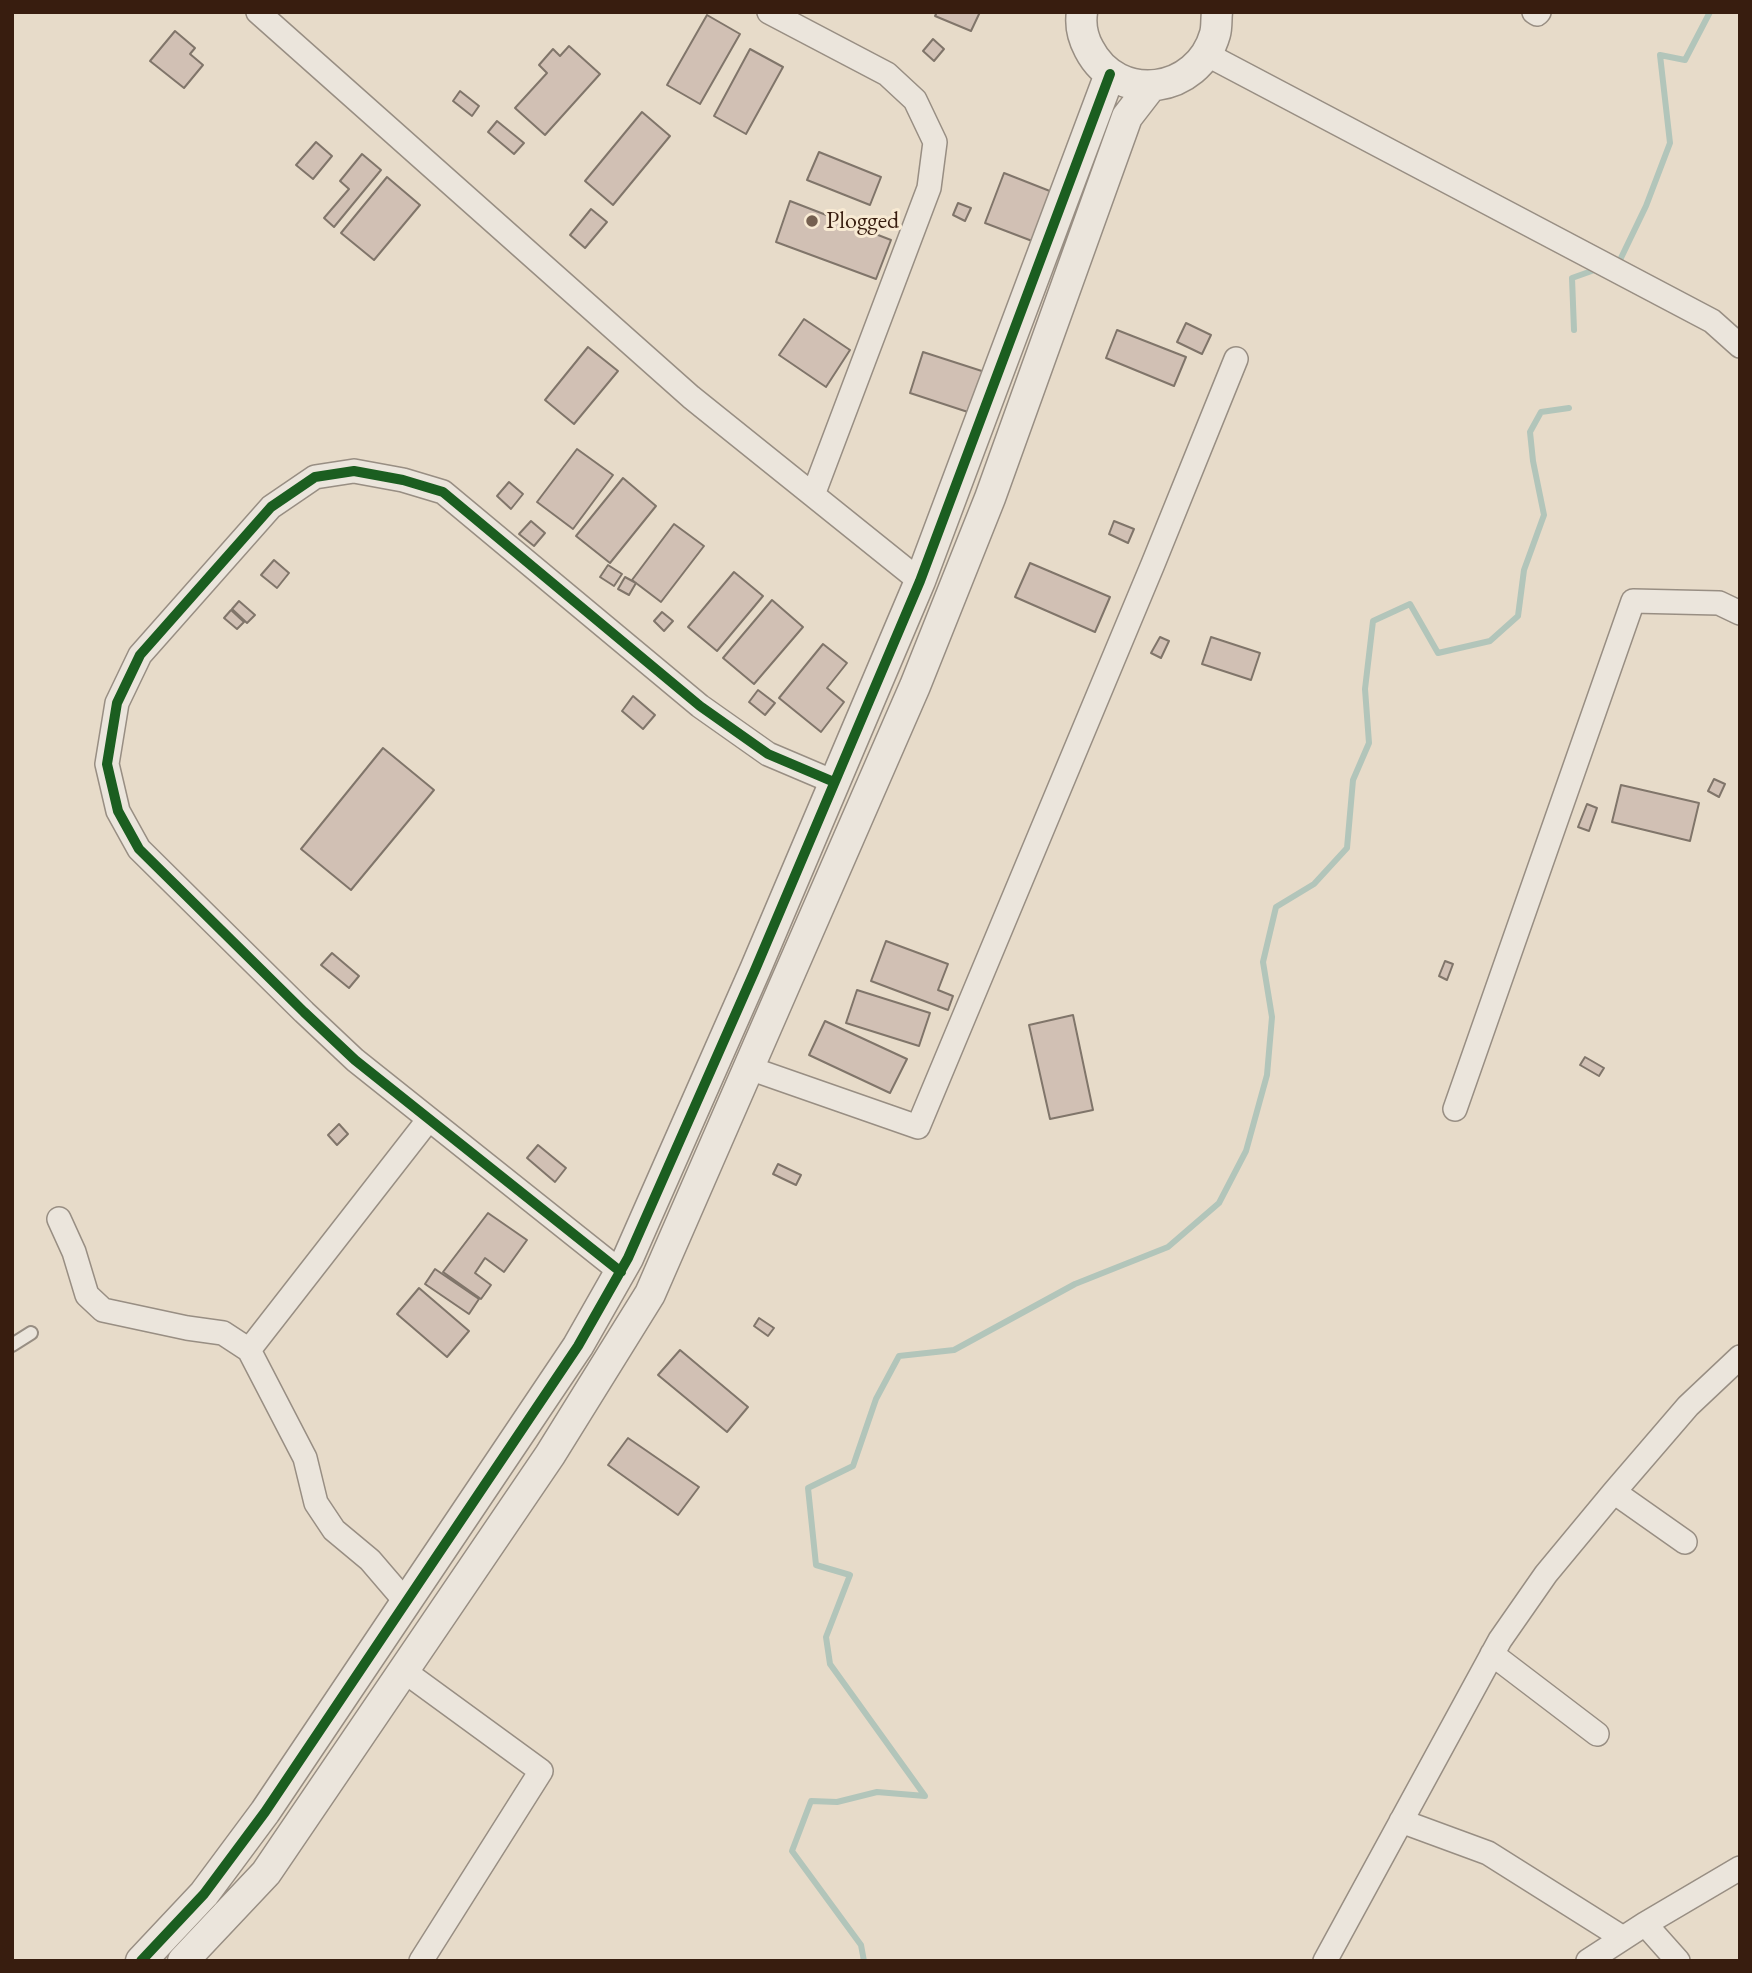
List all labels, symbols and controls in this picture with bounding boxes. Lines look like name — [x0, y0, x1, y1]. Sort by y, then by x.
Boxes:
place label: Plogged — [826, 207, 899, 235]
marker: Plogged — [804, 213, 820, 229]

